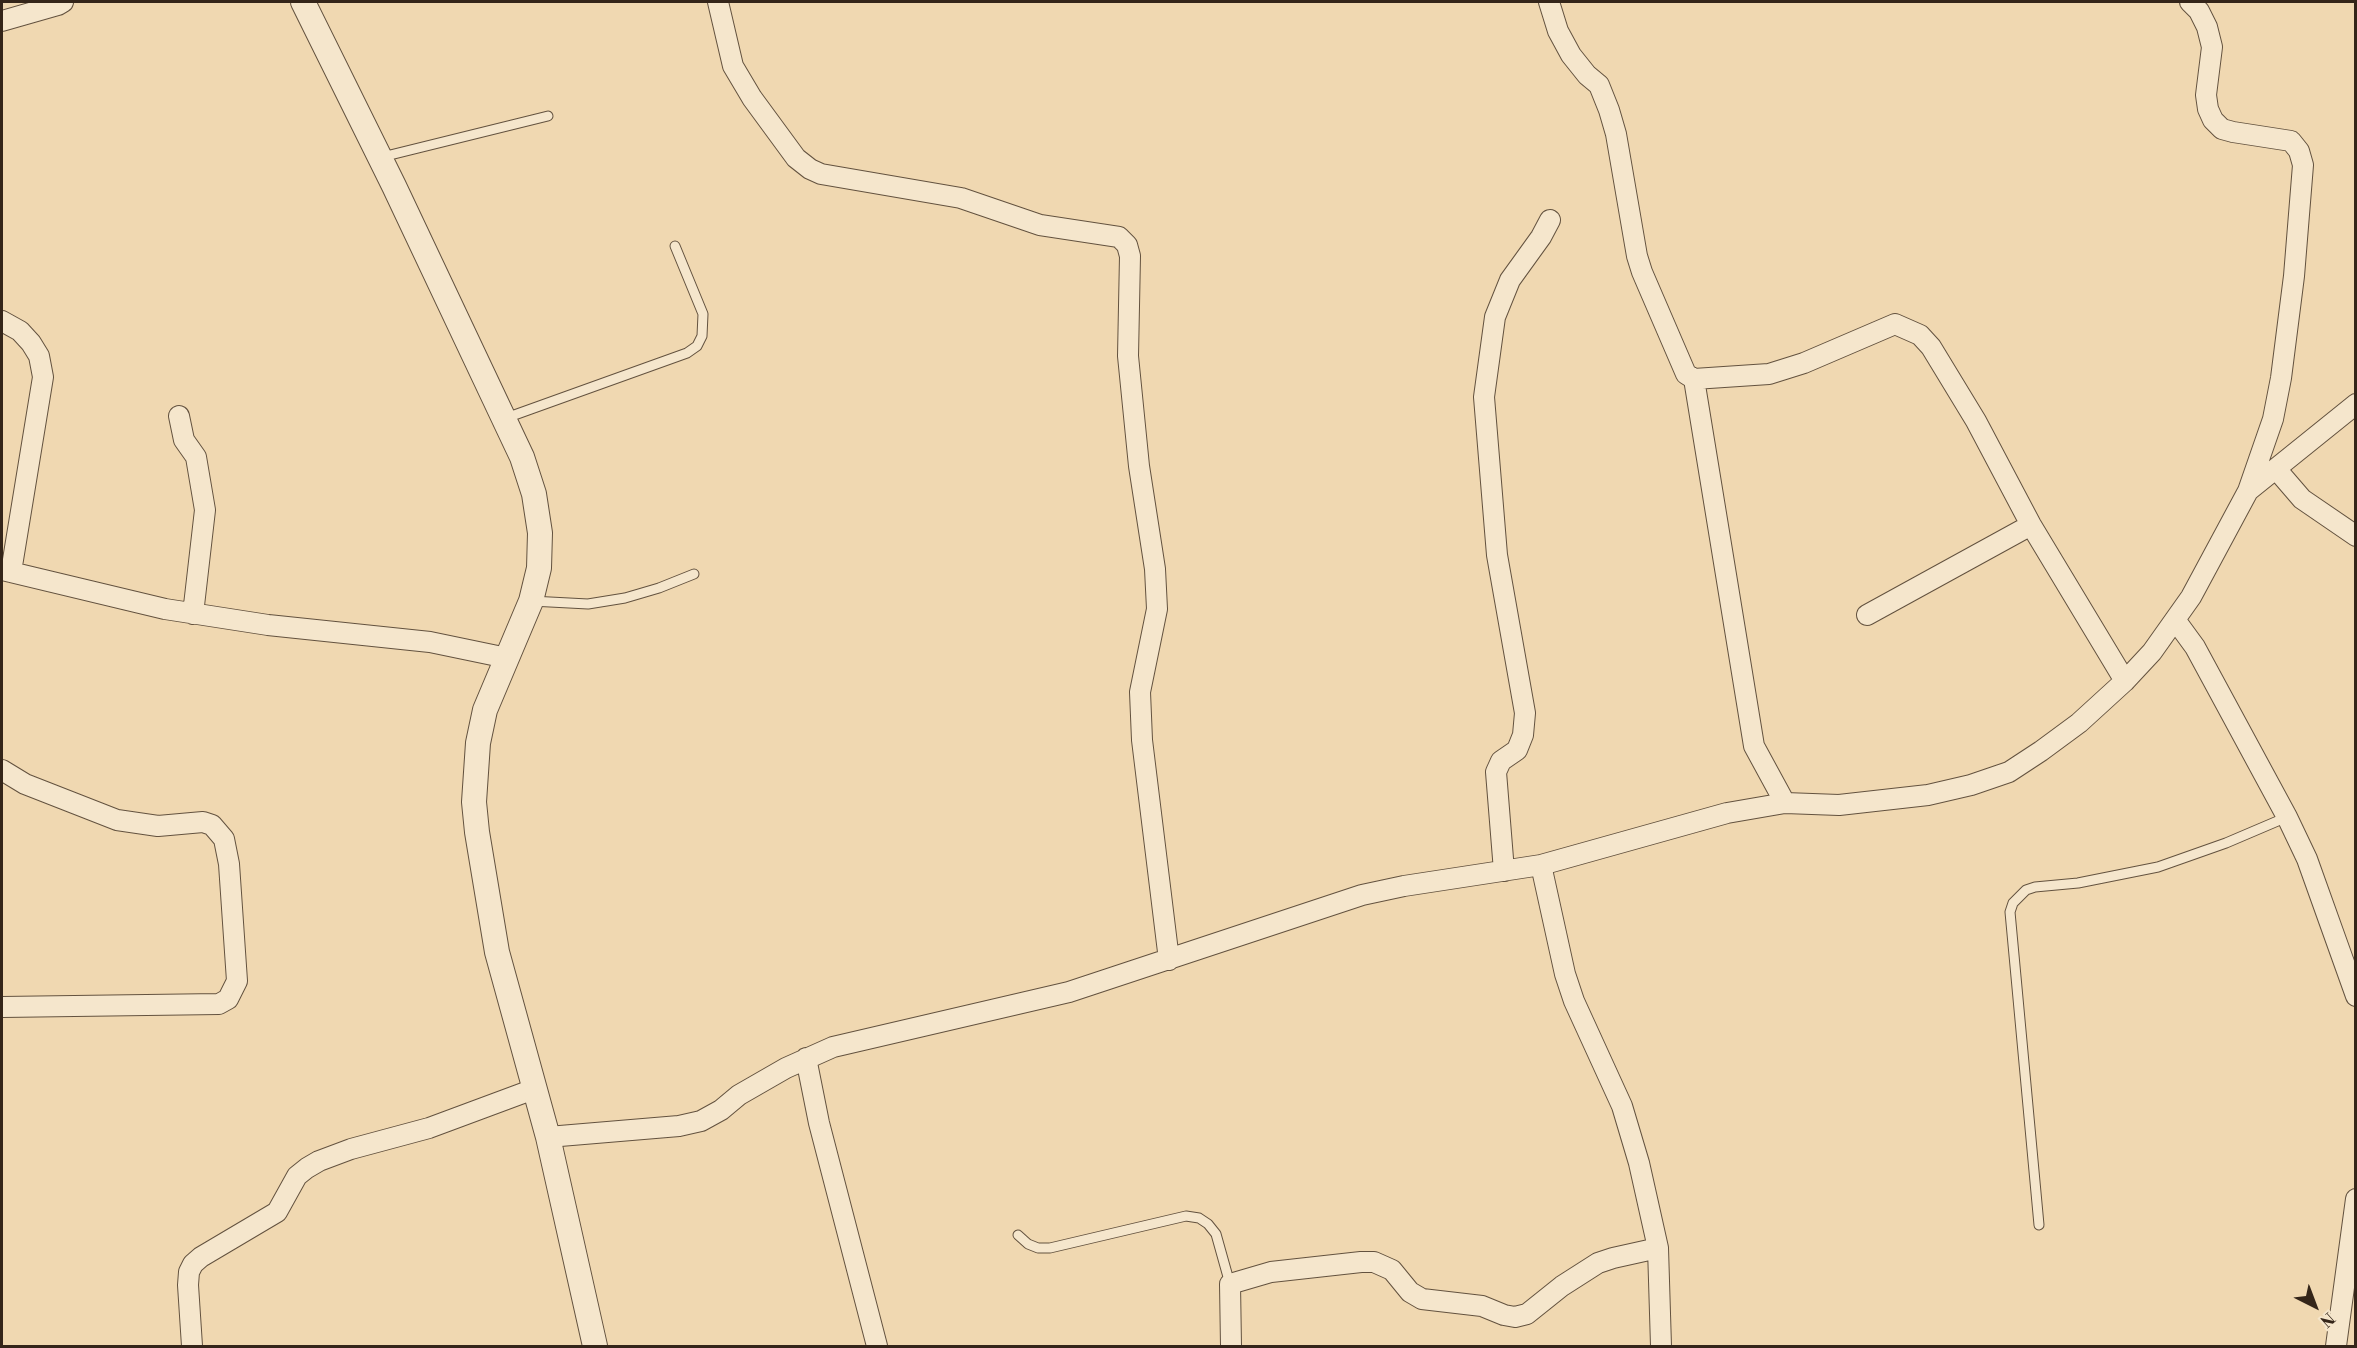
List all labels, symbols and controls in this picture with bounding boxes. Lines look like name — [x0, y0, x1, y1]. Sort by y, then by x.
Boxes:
north arrow — [2285, 1276, 2345, 1336]
text: N — [2316, 1308, 2338, 1331]

